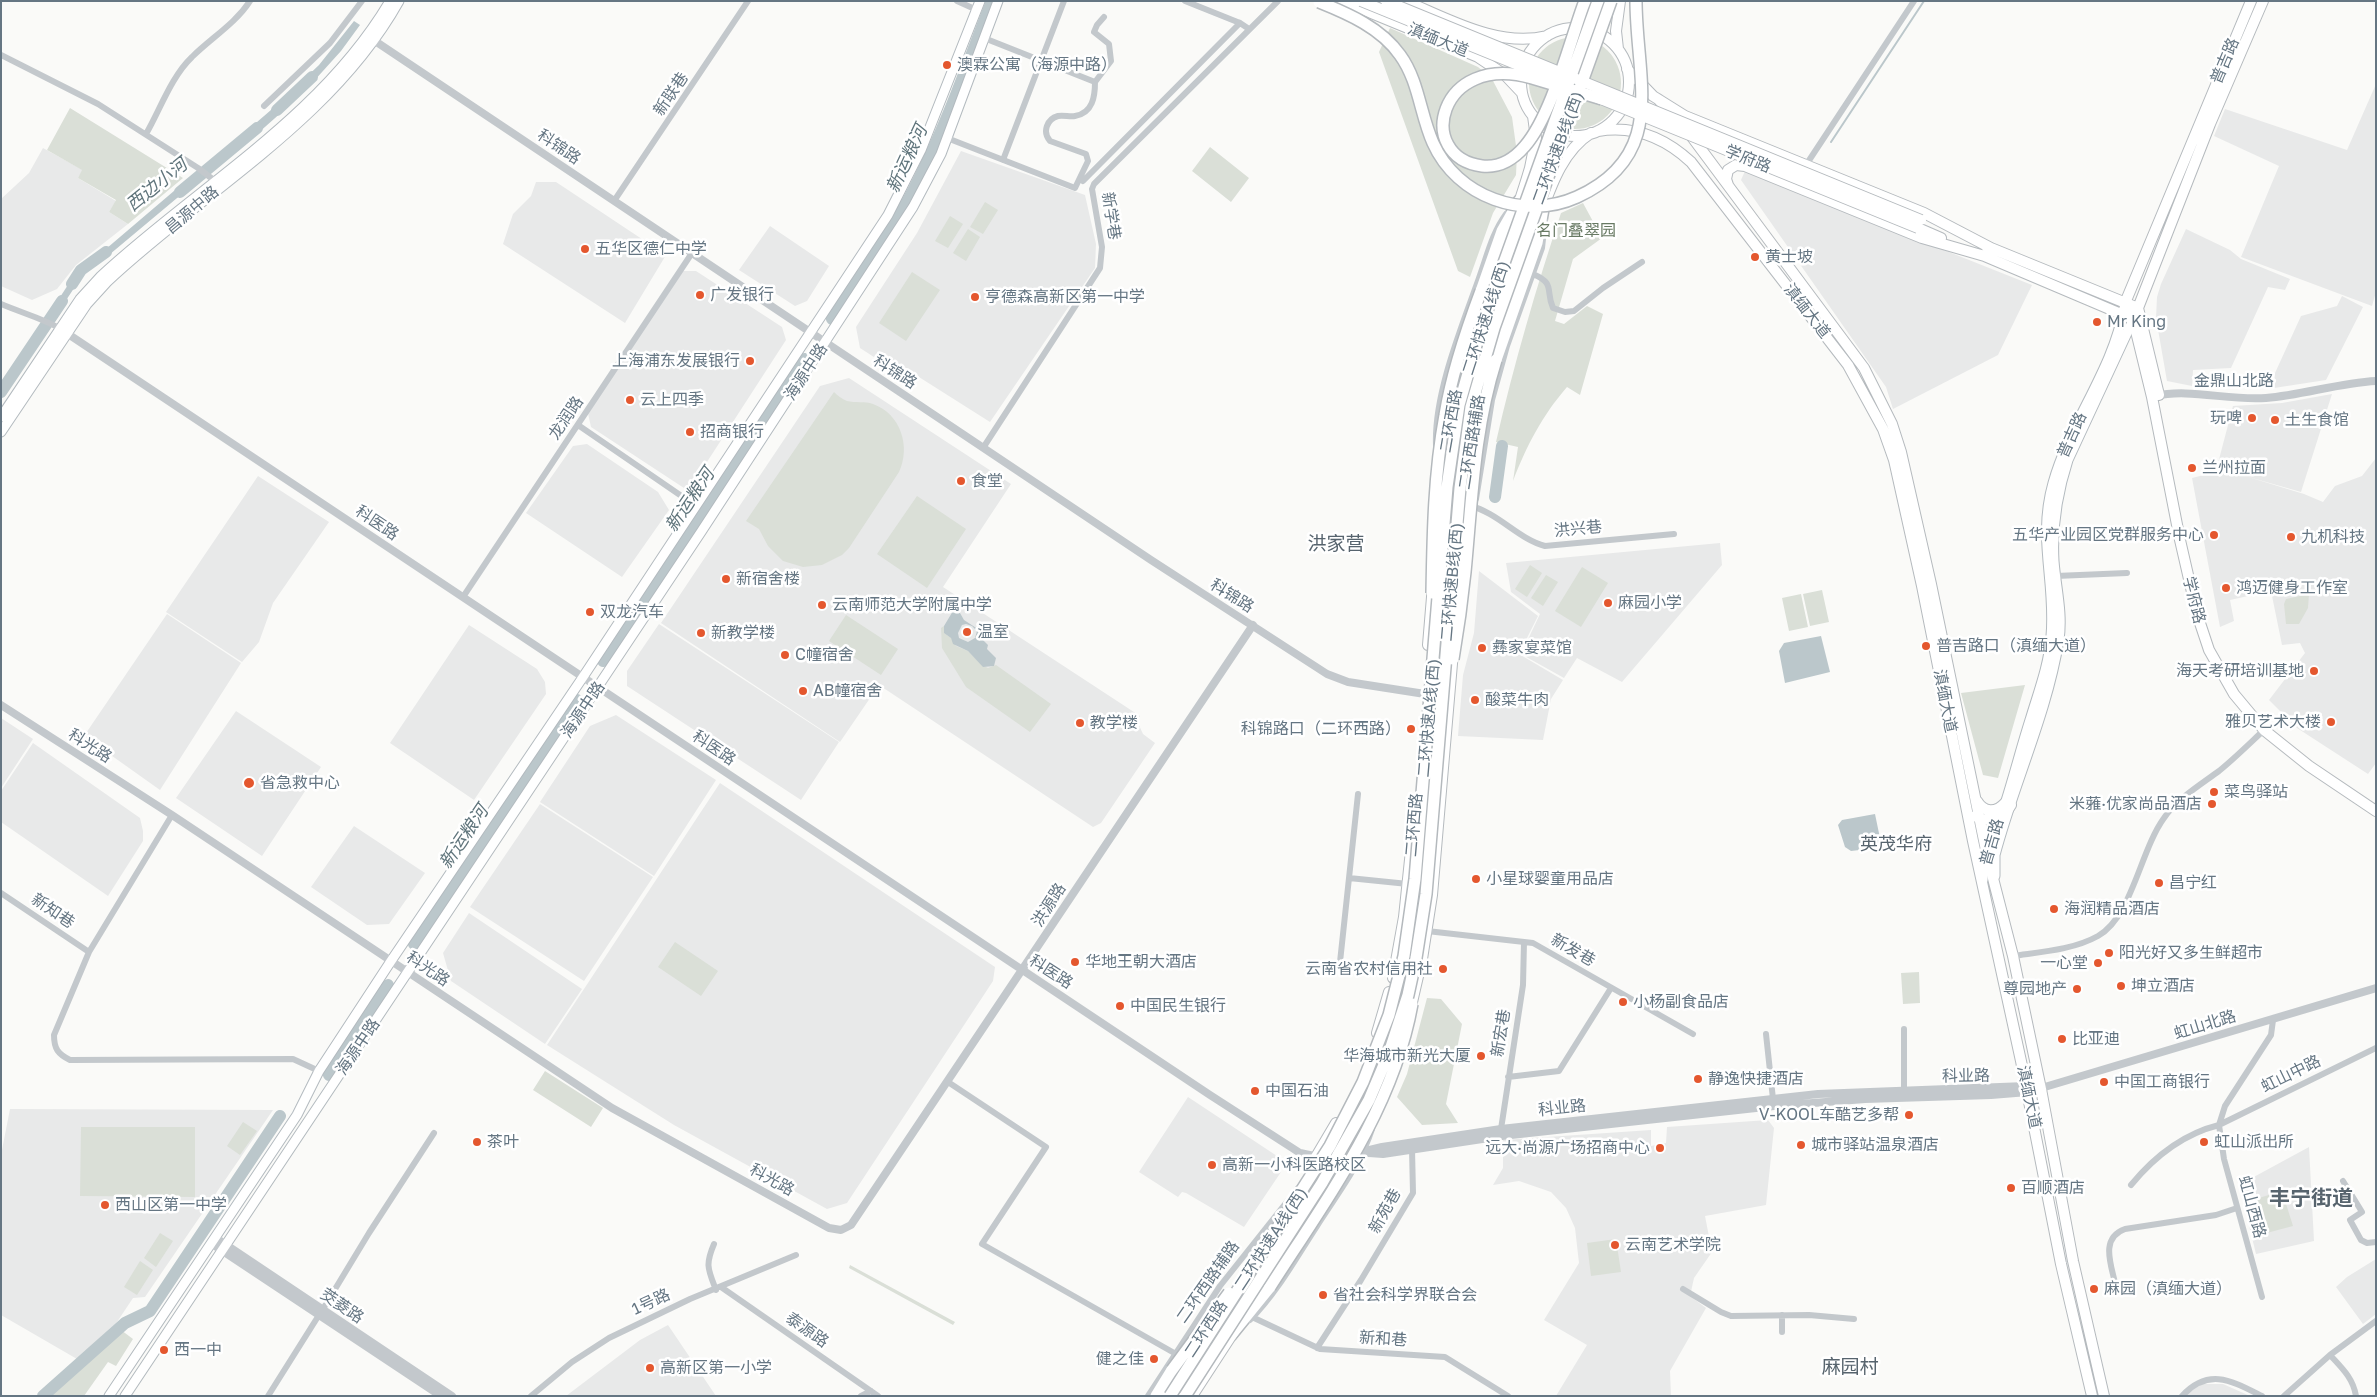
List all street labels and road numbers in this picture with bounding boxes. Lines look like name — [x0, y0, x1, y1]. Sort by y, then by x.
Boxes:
street label: 滇缅大道 — [1405, 19, 1471, 61]
street label: 普吉路 — [2207, 35, 2243, 87]
street label: 新联巷 — [650, 69, 692, 119]
street label: 二环快速B线(西) — [1529, 89, 1587, 207]
street label: 科锦路 — [534, 126, 584, 168]
street label: 学府路 — [1722, 141, 1774, 177]
street label: 昌源中路 — [161, 182, 223, 238]
street label: 新学巷 — [1098, 191, 1124, 241]
street label: 二环快速A线(西) — [1459, 259, 1513, 377]
street label: 滇缅大道 — [1780, 280, 1834, 342]
street label: 海源中路 — [781, 340, 831, 404]
street label: 科锦路 — [870, 351, 920, 393]
street label: 金鼎山北路 — [2194, 371, 2274, 391]
street label: 二环西路 — [1436, 388, 1466, 454]
street label: 龙润路 — [545, 393, 587, 443]
street label: 二环西路辅路 — [1455, 393, 1489, 491]
street label: 普吉路 — [2053, 409, 2091, 461]
street label: 科医路 — [352, 502, 402, 544]
street label: 洪兴巷 — [1553, 517, 1603, 541]
street label: 二环快速B线(西) — [1437, 522, 1467, 642]
street label: 学府路 — [2179, 574, 2209, 626]
street label: 科锦路 — [1207, 575, 1257, 617]
street label: 二环快速A线(西) — [1414, 658, 1444, 778]
street label: 滇缅大道 — [1929, 668, 1961, 734]
street label: 海源中路 — [557, 678, 609, 742]
street label: 科光路 — [65, 725, 115, 767]
street label: 科医路 — [689, 727, 739, 769]
street label: 二环西路 — [1402, 792, 1426, 858]
street label: 普吉路 — [1976, 816, 2008, 868]
street label: 洪源路 — [1028, 880, 1070, 930]
street label: 新知巷 — [28, 890, 78, 932]
street label: 新发巷 — [1547, 930, 1599, 970]
street label: 科光路 — [403, 948, 453, 990]
street label: 科医路 — [1026, 951, 1076, 993]
street label: 虹山北路 — [2172, 1006, 2238, 1044]
street label: 新宏巷 — [1488, 1008, 1514, 1058]
street label: 海源中路 — [332, 1015, 384, 1079]
street label: 虹山中路 — [2258, 1051, 2324, 1097]
street label: 滇缅大道 — [2013, 1064, 2045, 1130]
street label: 科业路 — [1942, 1066, 1990, 1086]
street label: 科业路 — [1537, 1096, 1587, 1120]
street label: 科光路 — [746, 1160, 798, 1200]
street label: 虹山西路 — [2234, 1174, 2270, 1240]
street label: 二环快速A线(西) — [1231, 1184, 1311, 1294]
street label: 新苑巷 — [1365, 1185, 1405, 1237]
street label: 二环西路辅路 — [1173, 1237, 1243, 1327]
street label: 茭菱路 — [317, 1285, 367, 1327]
street label: 1号路 — [629, 1285, 673, 1319]
street label: 二环西路 — [1181, 1297, 1231, 1361]
street label: 泰源路 — [782, 1308, 832, 1352]
street label: 新和巷 — [1358, 1328, 1408, 1350]

